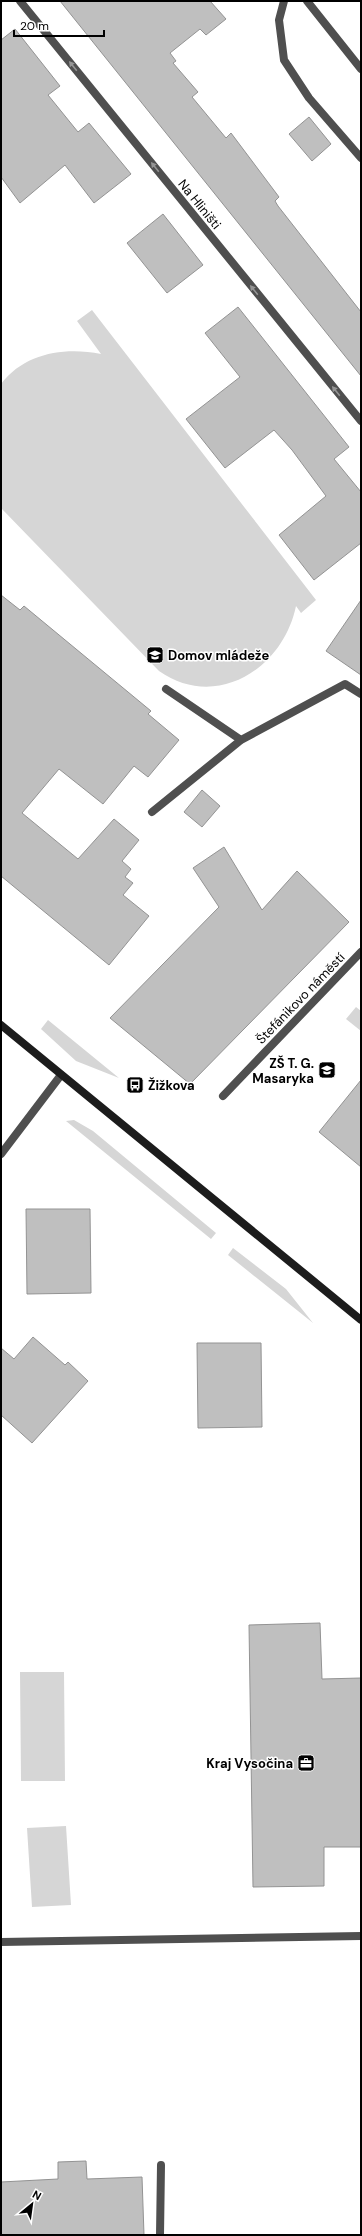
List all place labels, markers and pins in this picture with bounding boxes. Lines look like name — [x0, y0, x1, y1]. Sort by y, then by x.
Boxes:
school or university icon: Domov mládeže — [145, 645, 165, 665]
place label: Domov mládeže — [168, 647, 269, 664]
place label: ZŠ T. G. Masaryka — [252, 1055, 314, 1087]
school or university icon: ZŠ T. G. Masaryka — [317, 1060, 337, 1080]
bus stop icon: Žižkova — [125, 1075, 145, 1095]
place label: Žižkova — [148, 1077, 195, 1094]
office icon: Kraj Vysočina — [296, 1753, 316, 1773]
place label: Kraj Vysočina — [206, 1755, 293, 1772]

